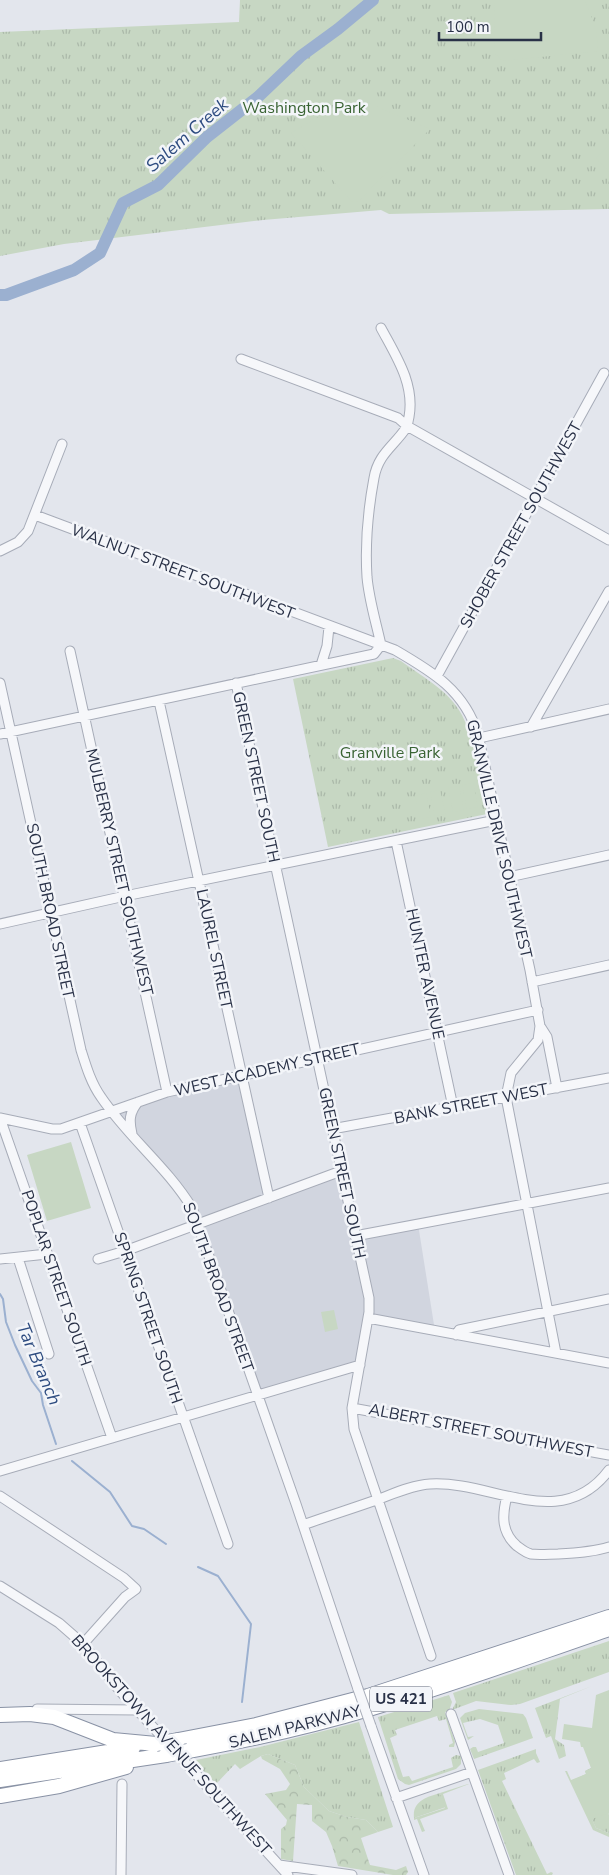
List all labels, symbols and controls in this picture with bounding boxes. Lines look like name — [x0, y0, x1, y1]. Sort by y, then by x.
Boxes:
scale bar — [439, 10, 542, 42]
text: 100 m — [446, 17, 490, 37]
water label: Salem Creek — [141, 92, 234, 178]
park label: Washington Park — [242, 97, 367, 119]
street label: SHOBER STREET SOUTHWEST — [455, 417, 587, 632]
street label: WALNUT STREET SOUTHWEST — [68, 519, 298, 625]
street label: GREEN STREET SOUTH — [227, 689, 285, 865]
street label: GRANVILLE DRIVE SOUTHWEST — [461, 718, 537, 961]
park label: Granville Park — [340, 742, 441, 764]
street label: MULBERRY STREET SOUTHWEST — [80, 746, 158, 998]
street label: SOUTH BROAD STREET — [21, 821, 79, 1001]
street label: LAUREL STREET — [191, 887, 238, 1012]
street label: HUNTER AVENUE — [400, 906, 450, 1042]
street label: WEST ACADEMY STREET — [172, 1038, 363, 1102]
street label: BANK STREET WEST — [392, 1078, 550, 1130]
street label: GREEN STREET SOUTH — [313, 1085, 371, 1261]
street label: POPLAR STREET SOUTH — [15, 1187, 97, 1369]
street label: SOUTH BROAD STREET — [177, 1199, 259, 1375]
street label: SPRING STREET SOUTH — [108, 1229, 188, 1407]
water label: Tar Branch — [11, 1319, 67, 1409]
street label: ALBERT STREET SOUTHWEST — [367, 1398, 596, 1464]
street label: BROOKSTOWN AVENUE SOUTHWEST — [66, 1630, 276, 1860]
road number: US 421 — [370, 1686, 432, 1712]
street label: SALEM PARKWAY — [227, 1700, 364, 1754]

